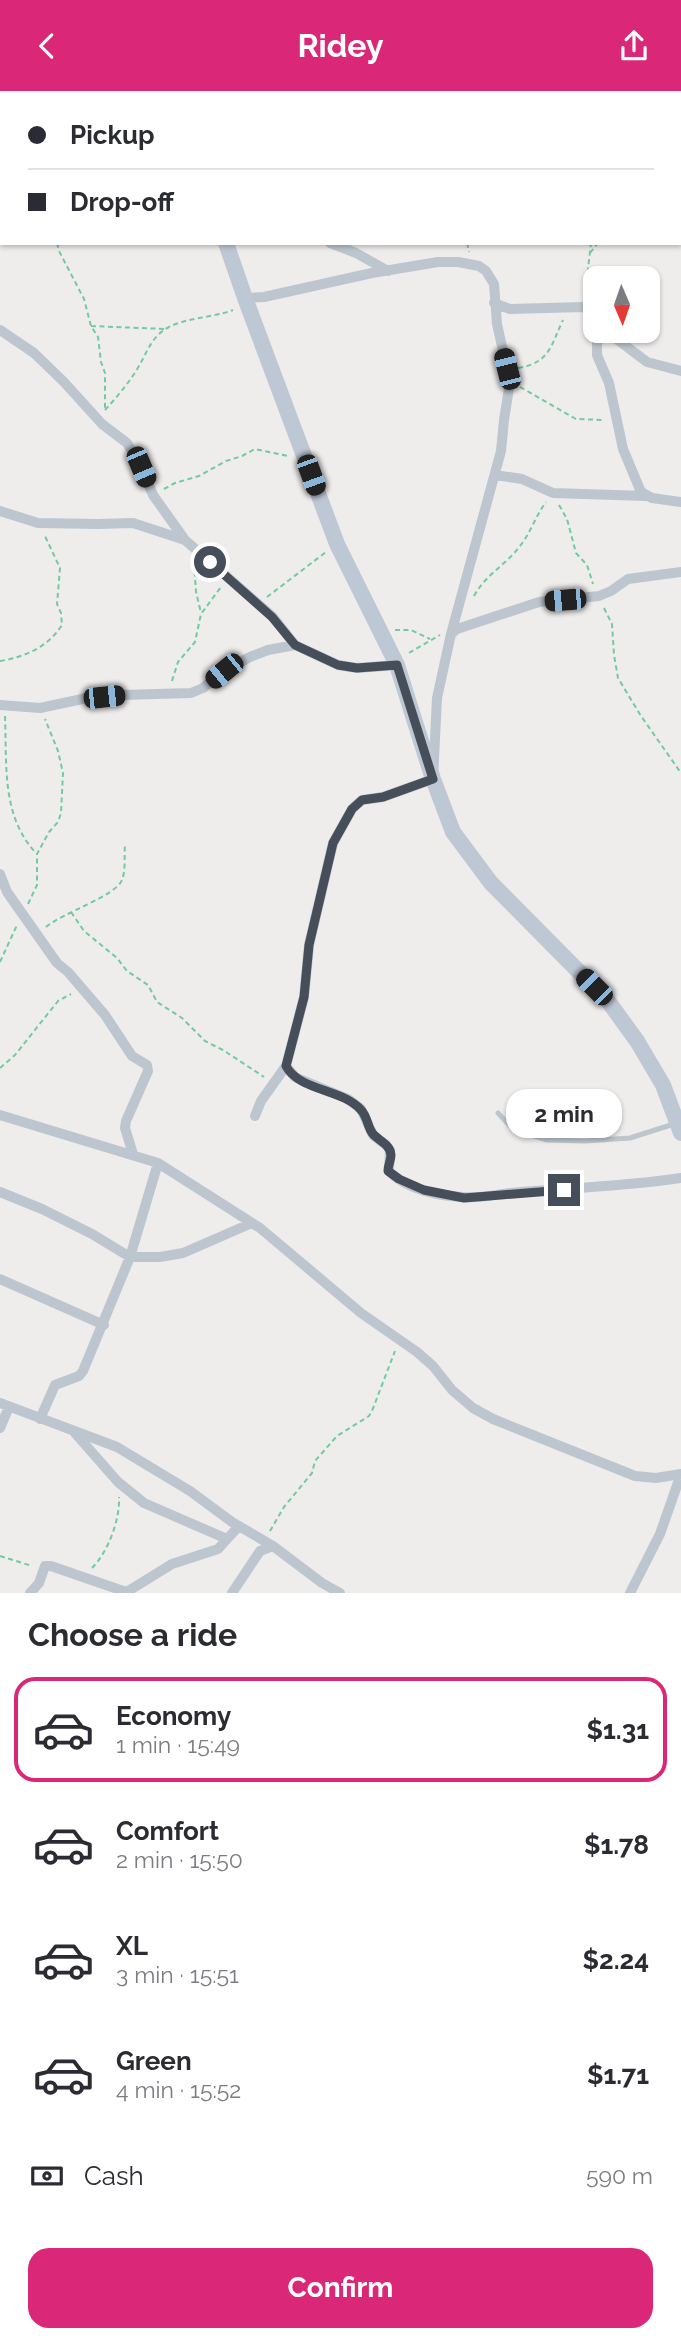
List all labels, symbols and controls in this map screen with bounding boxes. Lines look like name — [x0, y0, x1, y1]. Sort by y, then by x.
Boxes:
icon: back — [28, 27, 66, 65]
text: Ridey — [297, 27, 384, 64]
icon: share — [615, 27, 653, 65]
text: Pickup — [70, 120, 155, 150]
text: Drop-off — [70, 187, 174, 217]
north arrow — [583, 266, 660, 343]
map controls — [583, 266, 660, 343]
car — [492, 346, 523, 392]
car — [124, 444, 159, 490]
car — [294, 452, 329, 498]
route start — [194, 546, 226, 578]
car — [544, 588, 587, 612]
car — [202, 650, 247, 692]
car — [83, 684, 126, 710]
car — [572, 965, 617, 1009]
callout: 2 min — [506, 1089, 622, 1137]
text: 2 min — [534, 1100, 594, 1127]
route end — [548, 1174, 580, 1206]
text: Choose a ride — [28, 1616, 237, 1653]
icon: car — [32, 1698, 95, 1761]
text: Economy — [116, 1701, 231, 1731]
text: $1.31 — [586, 1715, 649, 1745]
text: 1 min · 15:49 — [116, 1731, 240, 1758]
icon: car — [32, 1813, 95, 1876]
text: Comfort — [116, 1816, 219, 1846]
text: $1.78 — [584, 1830, 649, 1860]
text: 2 min · 15:50 — [116, 1846, 243, 1873]
icon: car — [32, 1928, 95, 1991]
text: XL — [116, 1931, 148, 1961]
text: $2.24 — [582, 1945, 649, 1975]
text: 3 min · 15:51 — [116, 1961, 239, 1988]
icon: car — [32, 2043, 95, 2106]
text: Green — [116, 2046, 192, 2076]
text: $1.71 — [587, 2060, 649, 2090]
text: 4 min · 15:52 — [116, 2076, 241, 2103]
icon: cash — [28, 2157, 66, 2195]
text: Cash — [84, 2161, 144, 2191]
text: 590 m — [586, 2162, 653, 2189]
button: Confirm — [28, 2248, 653, 2328]

